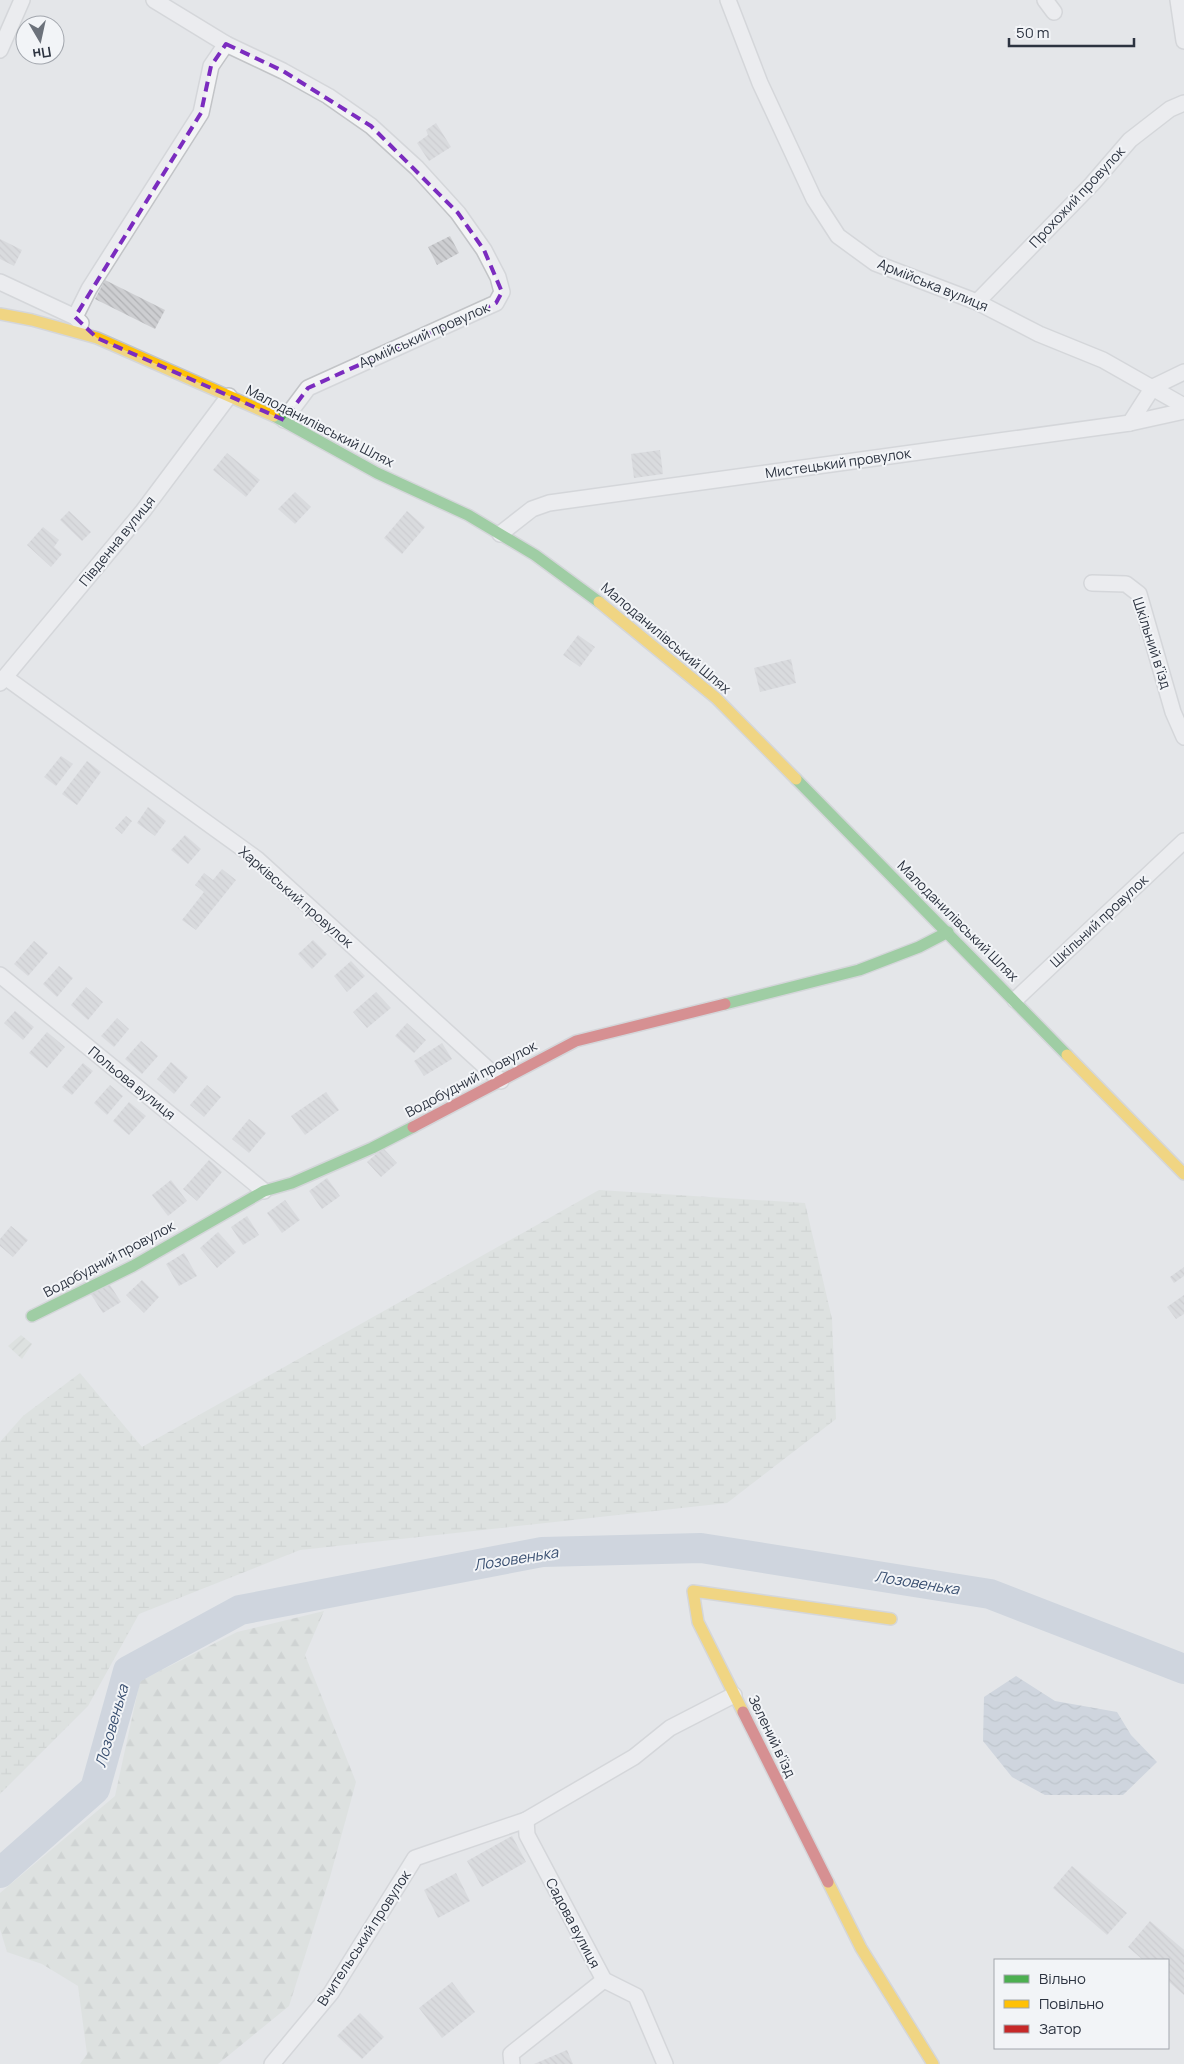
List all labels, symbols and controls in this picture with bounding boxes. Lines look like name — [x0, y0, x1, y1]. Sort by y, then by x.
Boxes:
north arrow — [15, 15, 65, 65]
scale bar — [1009, 15, 1134, 47]
text: 50 m — [1016, 22, 1050, 43]
text: Пн — [31, 42, 53, 64]
street label: Прохожий провулок — [1025, 141, 1129, 252]
street label: Армійська вулиця — [875, 254, 991, 315]
street label: Армійський провулок — [355, 297, 493, 372]
street label: Малоданилівський Шлях — [243, 380, 398, 471]
street label: Мистецький провулок — [764, 443, 913, 482]
street label: Південна вулиця — [74, 492, 159, 590]
street label: Малоданилівський Шлях — [597, 578, 736, 698]
street label: Шкільний в’їзд — [1129, 595, 1176, 691]
street label: Харківський провулок — [235, 842, 358, 952]
street label: Малоданилівський Шлях — [894, 856, 1023, 986]
street label: Шкільний провулок — [1045, 869, 1153, 971]
street label: Водобудний провулок — [402, 1035, 541, 1121]
street label: Польова вулиця — [85, 1042, 180, 1124]
street label: Водобудний провулок — [40, 1215, 179, 1301]
water label: Лозовенька — [472, 1541, 560, 1576]
water label: Лозовенька — [873, 1565, 961, 1600]
water label: Лозовенька — [90, 1681, 134, 1770]
street label: Зелений в’їзд — [744, 1691, 801, 1780]
street label: Вчительський провулок — [313, 1865, 415, 2009]
street label: Садова вулиця — [542, 1874, 605, 1971]
legend — [994, 1959, 1169, 2049]
text: Вільно — [1039, 1968, 1086, 1989]
text: Повільно — [1039, 1993, 1104, 2014]
text: Затор — [1039, 2018, 1082, 2039]

